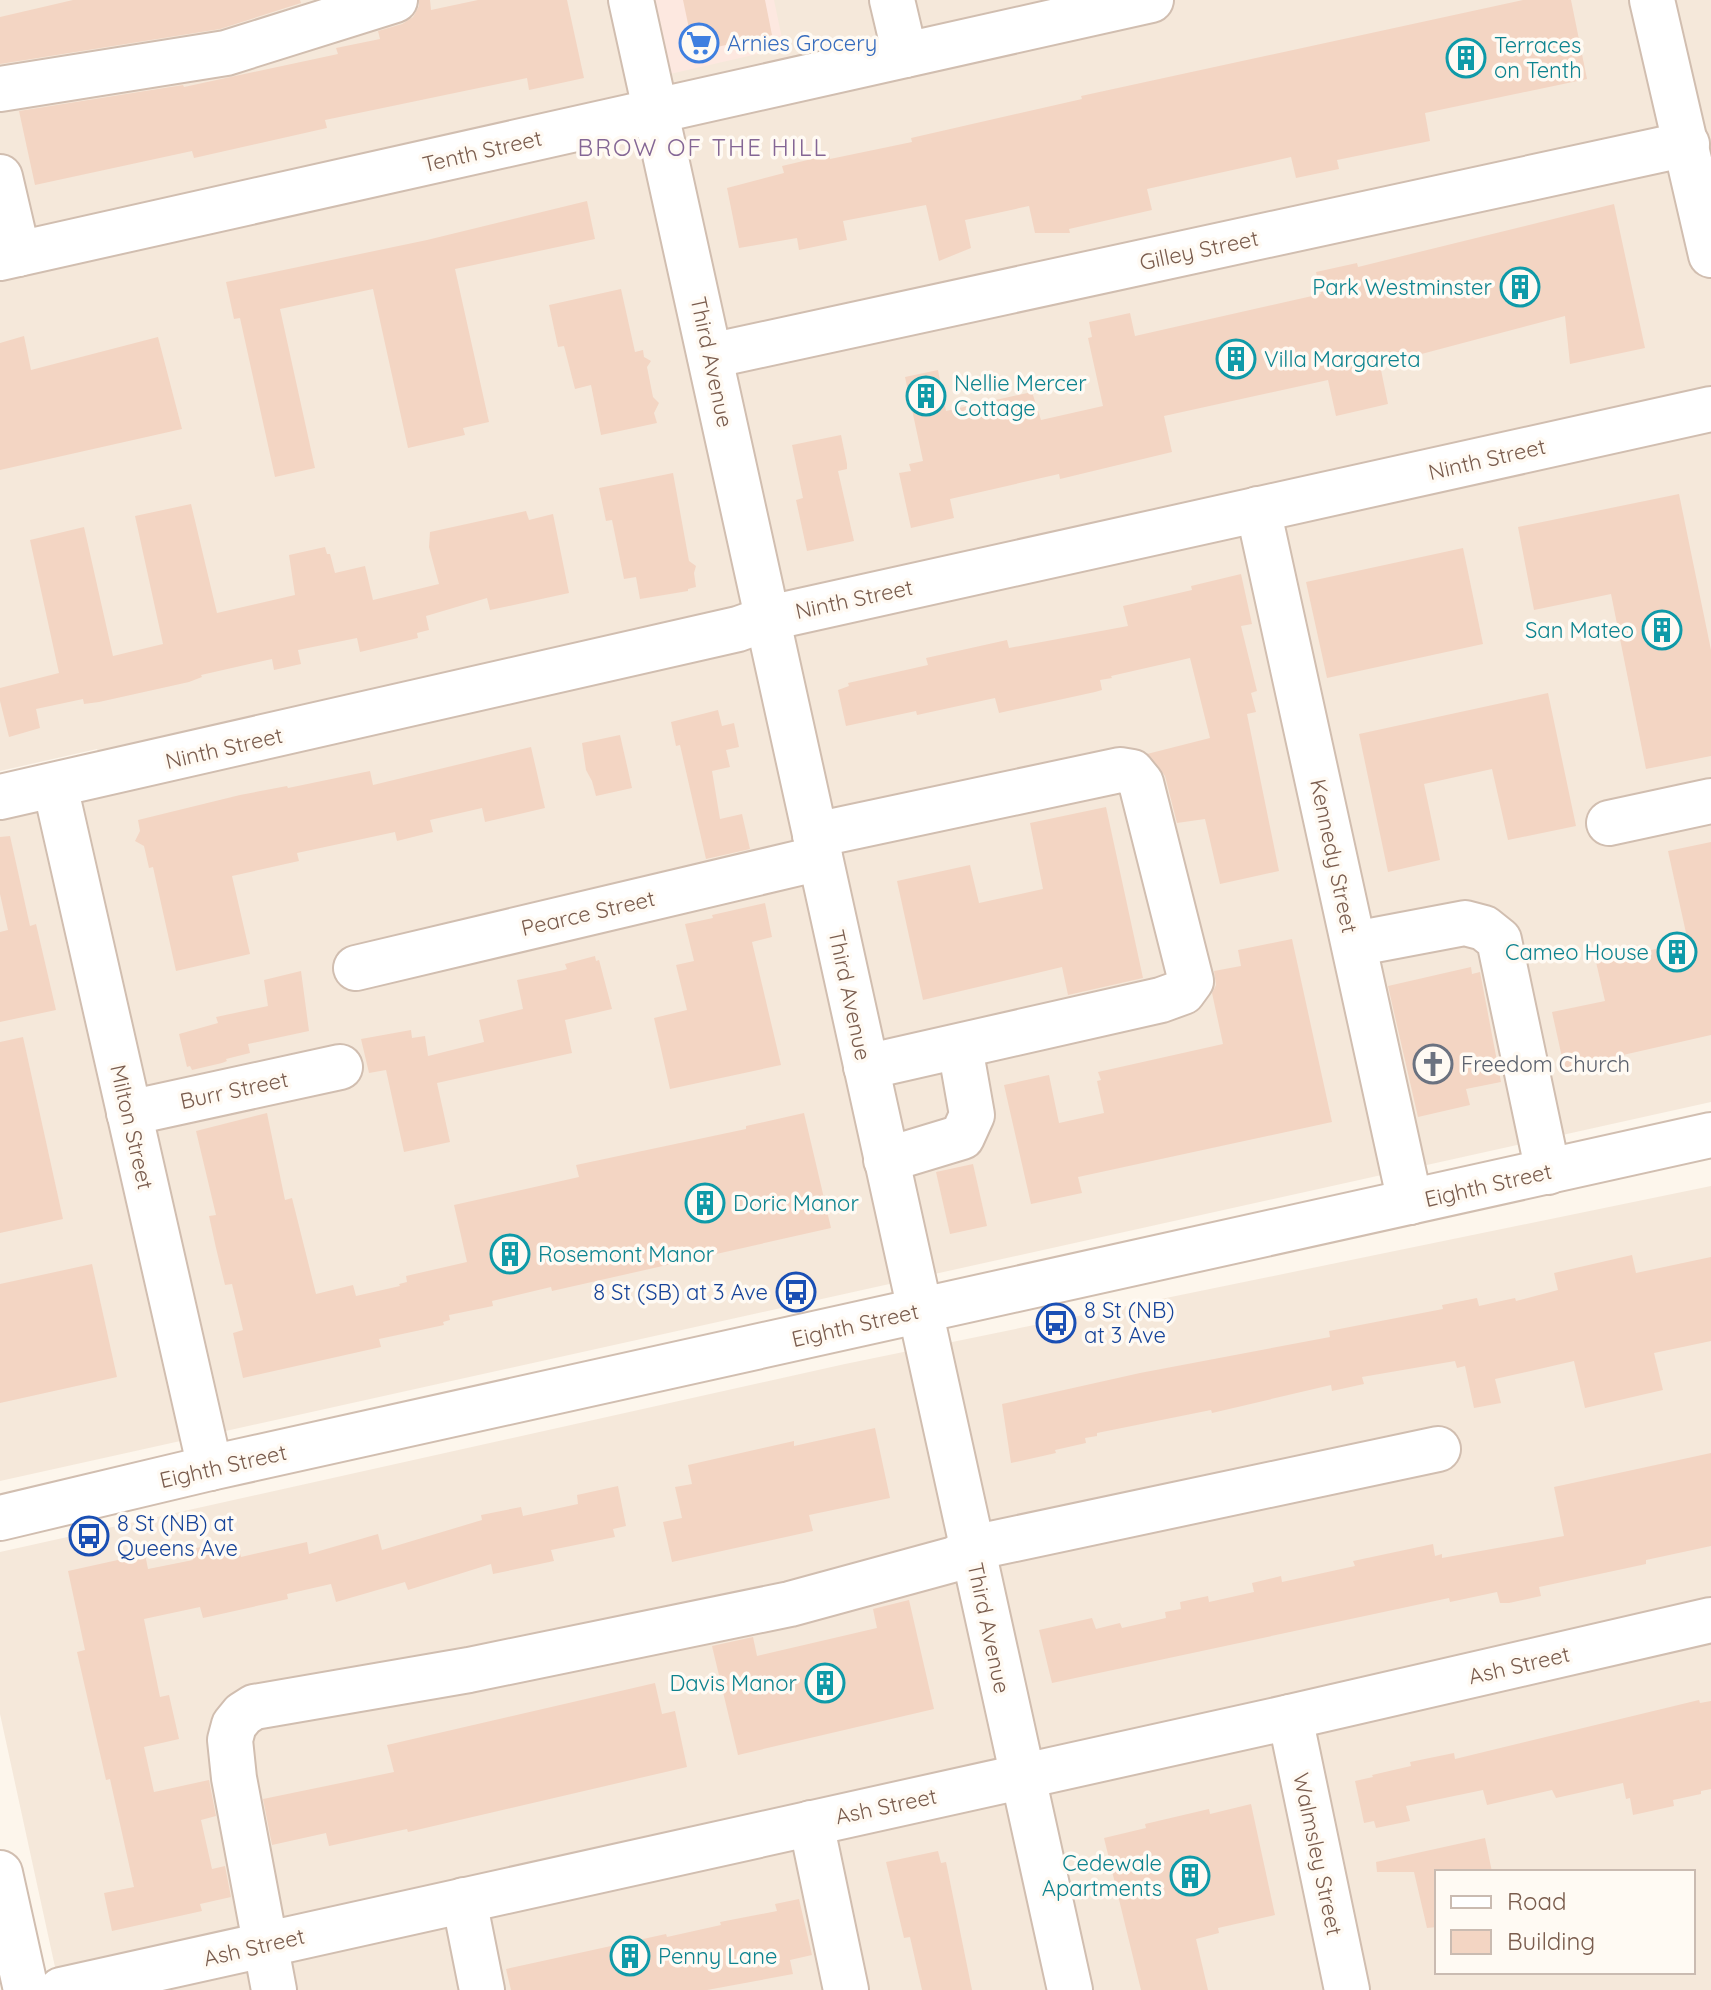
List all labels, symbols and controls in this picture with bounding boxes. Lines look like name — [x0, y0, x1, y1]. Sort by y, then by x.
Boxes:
supermarket icon: Arnies Grocery — [678, 22, 720, 64]
place label: Arnies Grocery — [727, 29, 877, 57]
place label: Terraces on Tenth — [1494, 31, 1582, 84]
building icon: Terraces on Tenth — [1445, 37, 1487, 79]
street label: Tenth Street — [419, 124, 545, 178]
district label: BROW OF THE HILL — [578, 132, 828, 162]
street label: Gilley Street — [1137, 224, 1261, 276]
building icon: Park Westminster — [1499, 266, 1541, 308]
place label: Park Westminster — [1312, 273, 1493, 301]
street label: Third Avenue — [684, 294, 740, 430]
building icon: Villa Margareta — [1215, 338, 1257, 380]
place label: Villa Margareta — [1264, 345, 1421, 373]
place label: Nellie Mercer Cottage — [954, 369, 1087, 422]
building icon: Nellie Mercer Cottage — [905, 375, 947, 417]
street label: Ninth Street — [1426, 432, 1548, 486]
street label: Ninth Street — [793, 573, 915, 625]
building icon: San Mateo — [1641, 609, 1683, 651]
place label: San Mateo — [1525, 616, 1634, 644]
street label: Ninth Street — [163, 721, 285, 775]
street label: Kennedy Street — [1304, 776, 1364, 936]
street label: Pearce Street — [518, 884, 658, 942]
street label: Third Avenue — [822, 927, 878, 1063]
building icon: Cameo House — [1656, 931, 1698, 973]
place label: Cameo House — [1505, 938, 1649, 966]
church icon: Freedom Church — [1412, 1043, 1454, 1085]
place label: Freedom Church — [1461, 1050, 1630, 1078]
street label: Milton Street — [104, 1062, 160, 1192]
street label: Burr Street — [177, 1065, 291, 1115]
street label: Eighth Street — [1422, 1157, 1554, 1213]
building icon: Doric Manor — [684, 1182, 726, 1224]
place label: Doric Manor — [733, 1189, 859, 1217]
building icon: Rosemont Manor — [489, 1233, 531, 1275]
place label: Rosemont Manor — [538, 1240, 715, 1268]
bus stop icon: 8 St (SB) at 3 Ave — [775, 1271, 817, 1313]
place label: 8 St (SB) at 3 Ave — [593, 1278, 768, 1306]
place label: 8 St (NB) at 3 Ave — [1084, 1296, 1175, 1349]
street label: Eighth Street — [789, 1297, 921, 1353]
bus stop icon: 8 St (NB) at 3 Ave — [1035, 1302, 1077, 1344]
street label: Eighth Street — [157, 1438, 289, 1494]
place label: 8 St (NB) at Queens Ave — [117, 1509, 238, 1562]
bus stop icon: 8 St (NB) at Queens Ave — [68, 1515, 110, 1557]
street label: Third Avenue — [961, 1560, 1017, 1696]
street label: Ash Street — [1466, 1640, 1572, 1690]
building icon: Davis Manor — [804, 1662, 846, 1704]
place label: Davis Manor — [669, 1669, 798, 1697]
street label: Walmsley Street — [1287, 1770, 1349, 1938]
street label: Ash Street — [833, 1782, 939, 1830]
place label: Cedewale Apartments — [1042, 1849, 1162, 1902]
building icon: Cedewale Apartments — [1169, 1855, 1211, 1897]
legend — [1435, 1870, 1695, 1974]
text: Road — [1507, 1886, 1567, 1916]
street label: Ash Street — [201, 1922, 307, 1972]
text: Building — [1507, 1926, 1595, 1956]
building icon: Penny Lane — [609, 1935, 651, 1977]
place label: Penny Lane — [658, 1942, 777, 1970]

